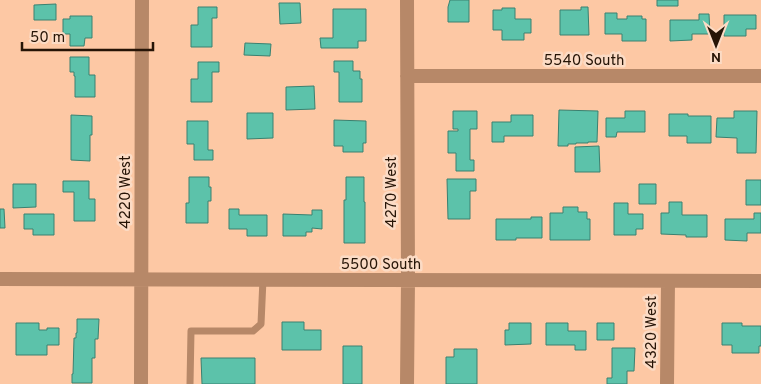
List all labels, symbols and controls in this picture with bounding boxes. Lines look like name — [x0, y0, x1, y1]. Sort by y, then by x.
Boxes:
scale bar — [22, 20, 154, 52]
north arrow — [691, 20, 741, 70]
text: 50 m — [30, 29, 65, 48]
text: N — [711, 48, 721, 65]
street label: 5540 South — [544, 52, 624, 71]
street label: 4220 West — [117, 155, 136, 229]
street label: 4270 West — [383, 156, 402, 228]
street label: 5500 South — [341, 256, 421, 275]
street label: 4320 West — [643, 296, 662, 368]

